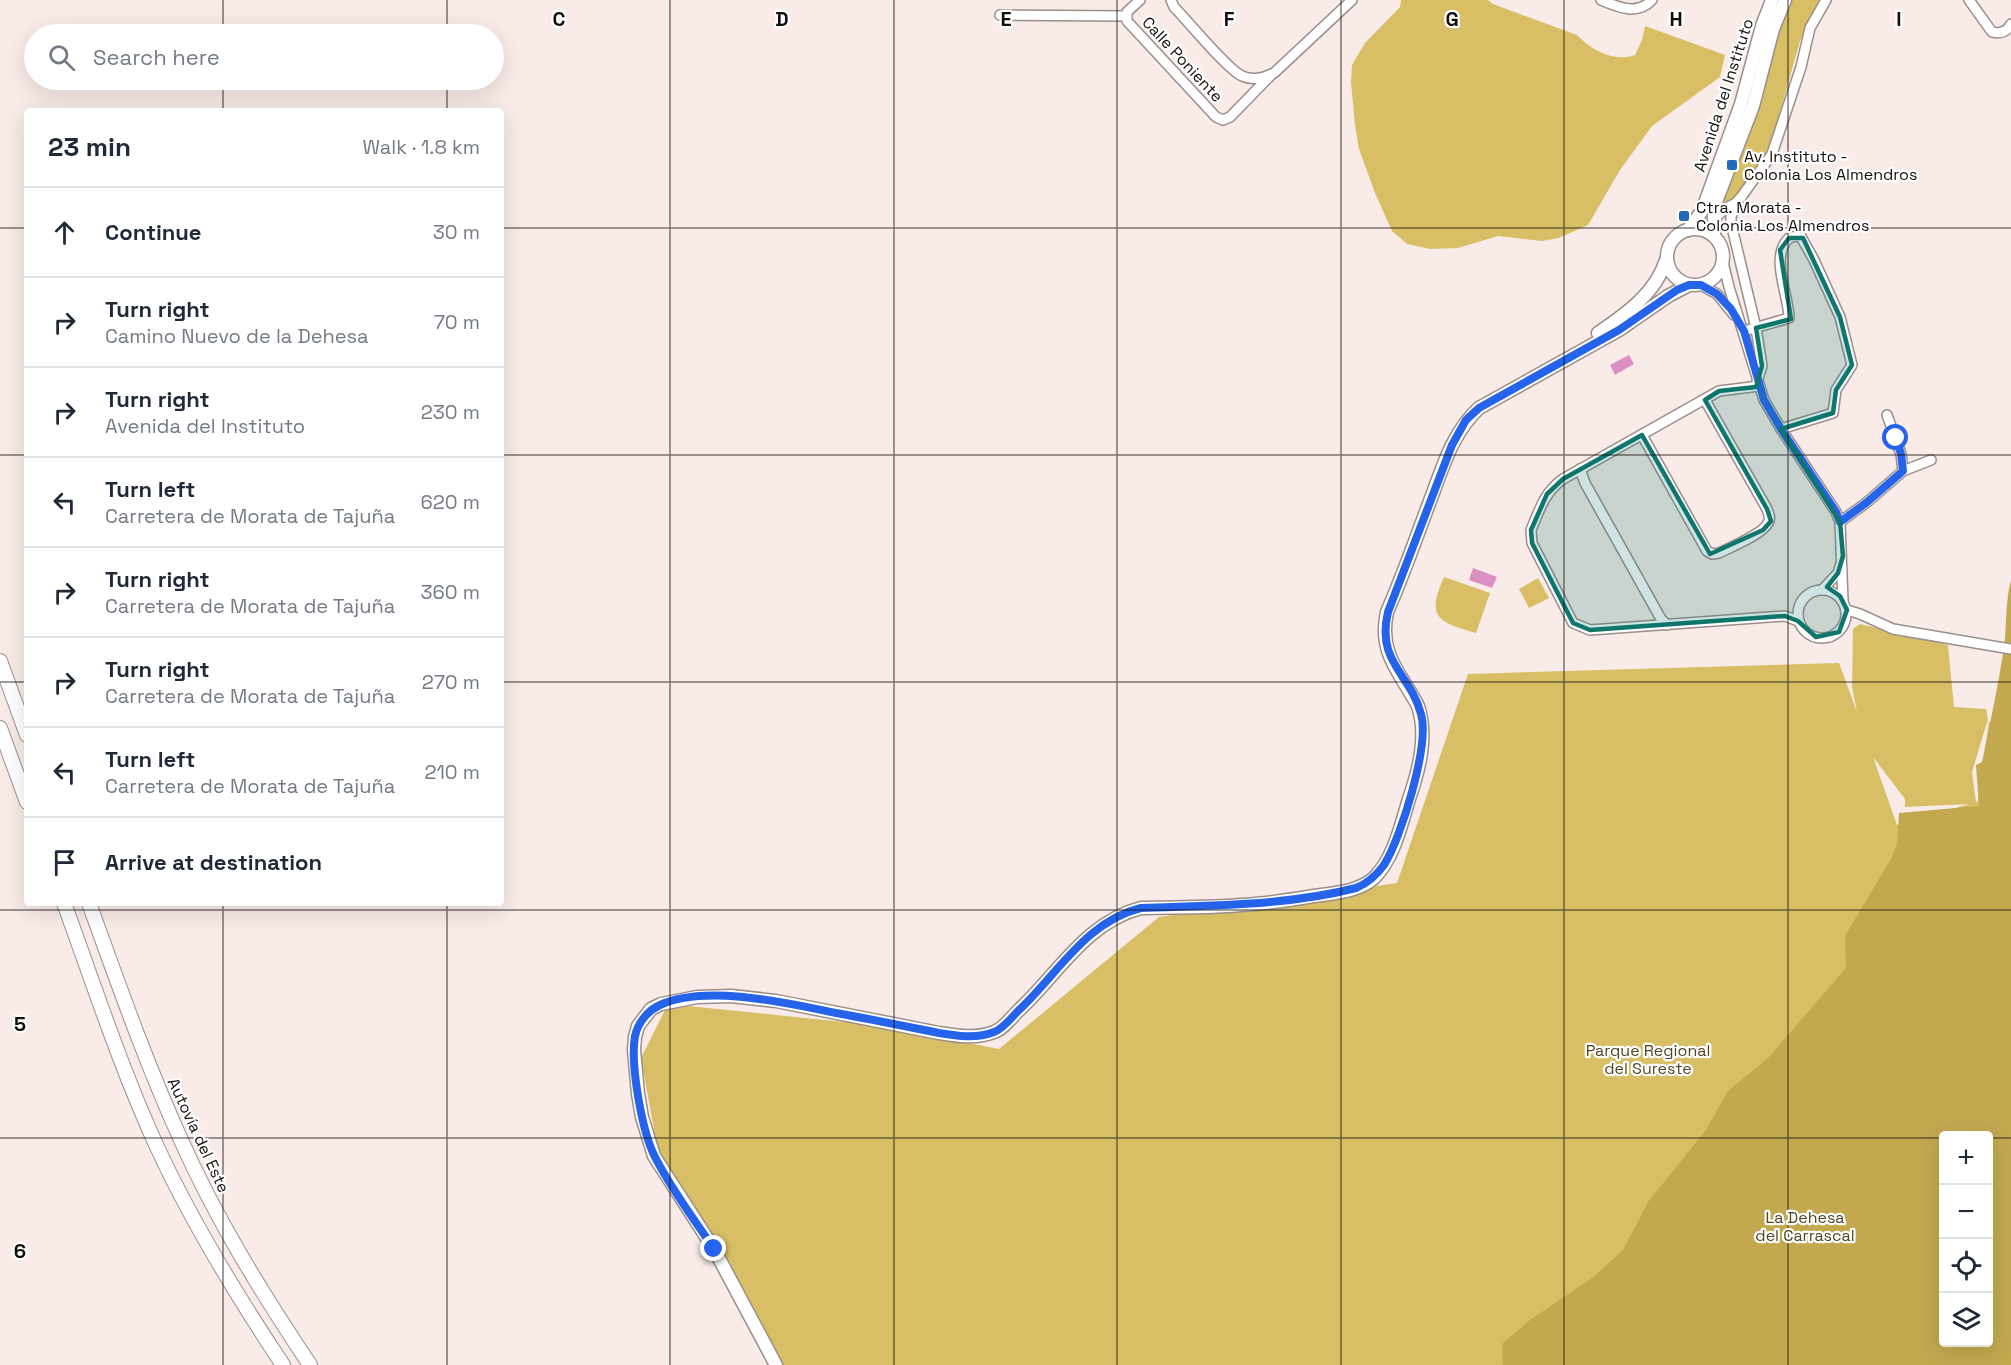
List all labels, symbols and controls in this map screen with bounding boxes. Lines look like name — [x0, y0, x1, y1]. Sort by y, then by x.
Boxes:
text: C — [553, 6, 566, 32]
text: D — [775, 6, 789, 32]
text: E — [1000, 6, 1012, 32]
text: F — [1224, 6, 1235, 32]
text: G — [1445, 6, 1459, 32]
text: H — [1669, 6, 1683, 32]
text: I — [1896, 6, 1902, 32]
street label: Calle Poniente — [1138, 12, 1228, 107]
street label: Avenida del Instituto — [1689, 16, 1758, 175]
search box — [24, 24, 504, 90]
icon: search — [45, 41, 78, 74]
text: Search here — [93, 43, 220, 71]
text: 23 min — [48, 130, 131, 164]
text: Walk · 1.8 km — [363, 134, 480, 160]
place label: Av. Instituto - Colonia Los Almendros — [1744, 146, 1917, 185]
marker: Av. Instituto - Colonia Los Almendros — [1725, 158, 1739, 172]
place label: Ctra. Morata - Colonia Los Almendros — [1696, 197, 1869, 236]
marker: Ctra. Morata - Colonia Los Almendros — [1677, 209, 1691, 223]
icon: ahead — [48, 216, 81, 249]
text: Continue — [105, 218, 201, 246]
text: 30 m — [433, 219, 480, 245]
text: Turn right — [105, 295, 210, 323]
icon: right — [48, 306, 81, 339]
text: 70 m — [434, 309, 480, 335]
text: Camino Nuevo de la Dehesa — [105, 323, 369, 349]
text: Turn right — [105, 385, 210, 413]
icon: right — [48, 396, 81, 429]
text: 230 m — [421, 399, 480, 425]
text: Avenida del Instituto — [105, 413, 305, 439]
route start — [1882, 424, 1908, 450]
text: Turn left — [105, 475, 195, 503]
icon: left — [48, 486, 81, 519]
text: 620 m — [421, 489, 480, 515]
text: Carretera de Morata de Tajuña — [105, 503, 395, 529]
text: Turn right — [105, 565, 210, 593]
icon: right — [48, 576, 81, 609]
text: 360 m — [421, 579, 480, 605]
text: Carretera de Morata de Tajuña — [105, 593, 395, 619]
text: Turn right — [105, 655, 210, 683]
icon: right — [48, 666, 81, 699]
text: 270 m — [422, 669, 480, 695]
text: Carretera de Morata de Tajuña — [105, 683, 395, 709]
text: Turn left — [105, 745, 195, 773]
icon: left — [48, 756, 81, 789]
text: 210 m — [424, 759, 480, 785]
text: Carretera de Morata de Tajuña — [105, 773, 395, 799]
icon: arrive — [48, 846, 81, 879]
text: Arrive at destination — [105, 848, 322, 876]
text: 5 — [14, 1011, 26, 1037]
park label: Parque Regional del Sureste — [1586, 1040, 1710, 1079]
street label: Autovía del Este — [163, 1075, 234, 1196]
map controls — [1939, 1131, 1993, 1347]
button: + — [1939, 1131, 1993, 1185]
button: − — [1939, 1185, 1993, 1239]
park label: La Dehesa del Carrascal — [1755, 1207, 1855, 1246]
route end — [700, 1235, 726, 1261]
text: 6 — [14, 1238, 26, 1264]
button: locate — [1939, 1239, 1993, 1293]
button: layers — [1939, 1293, 1993, 1347]

